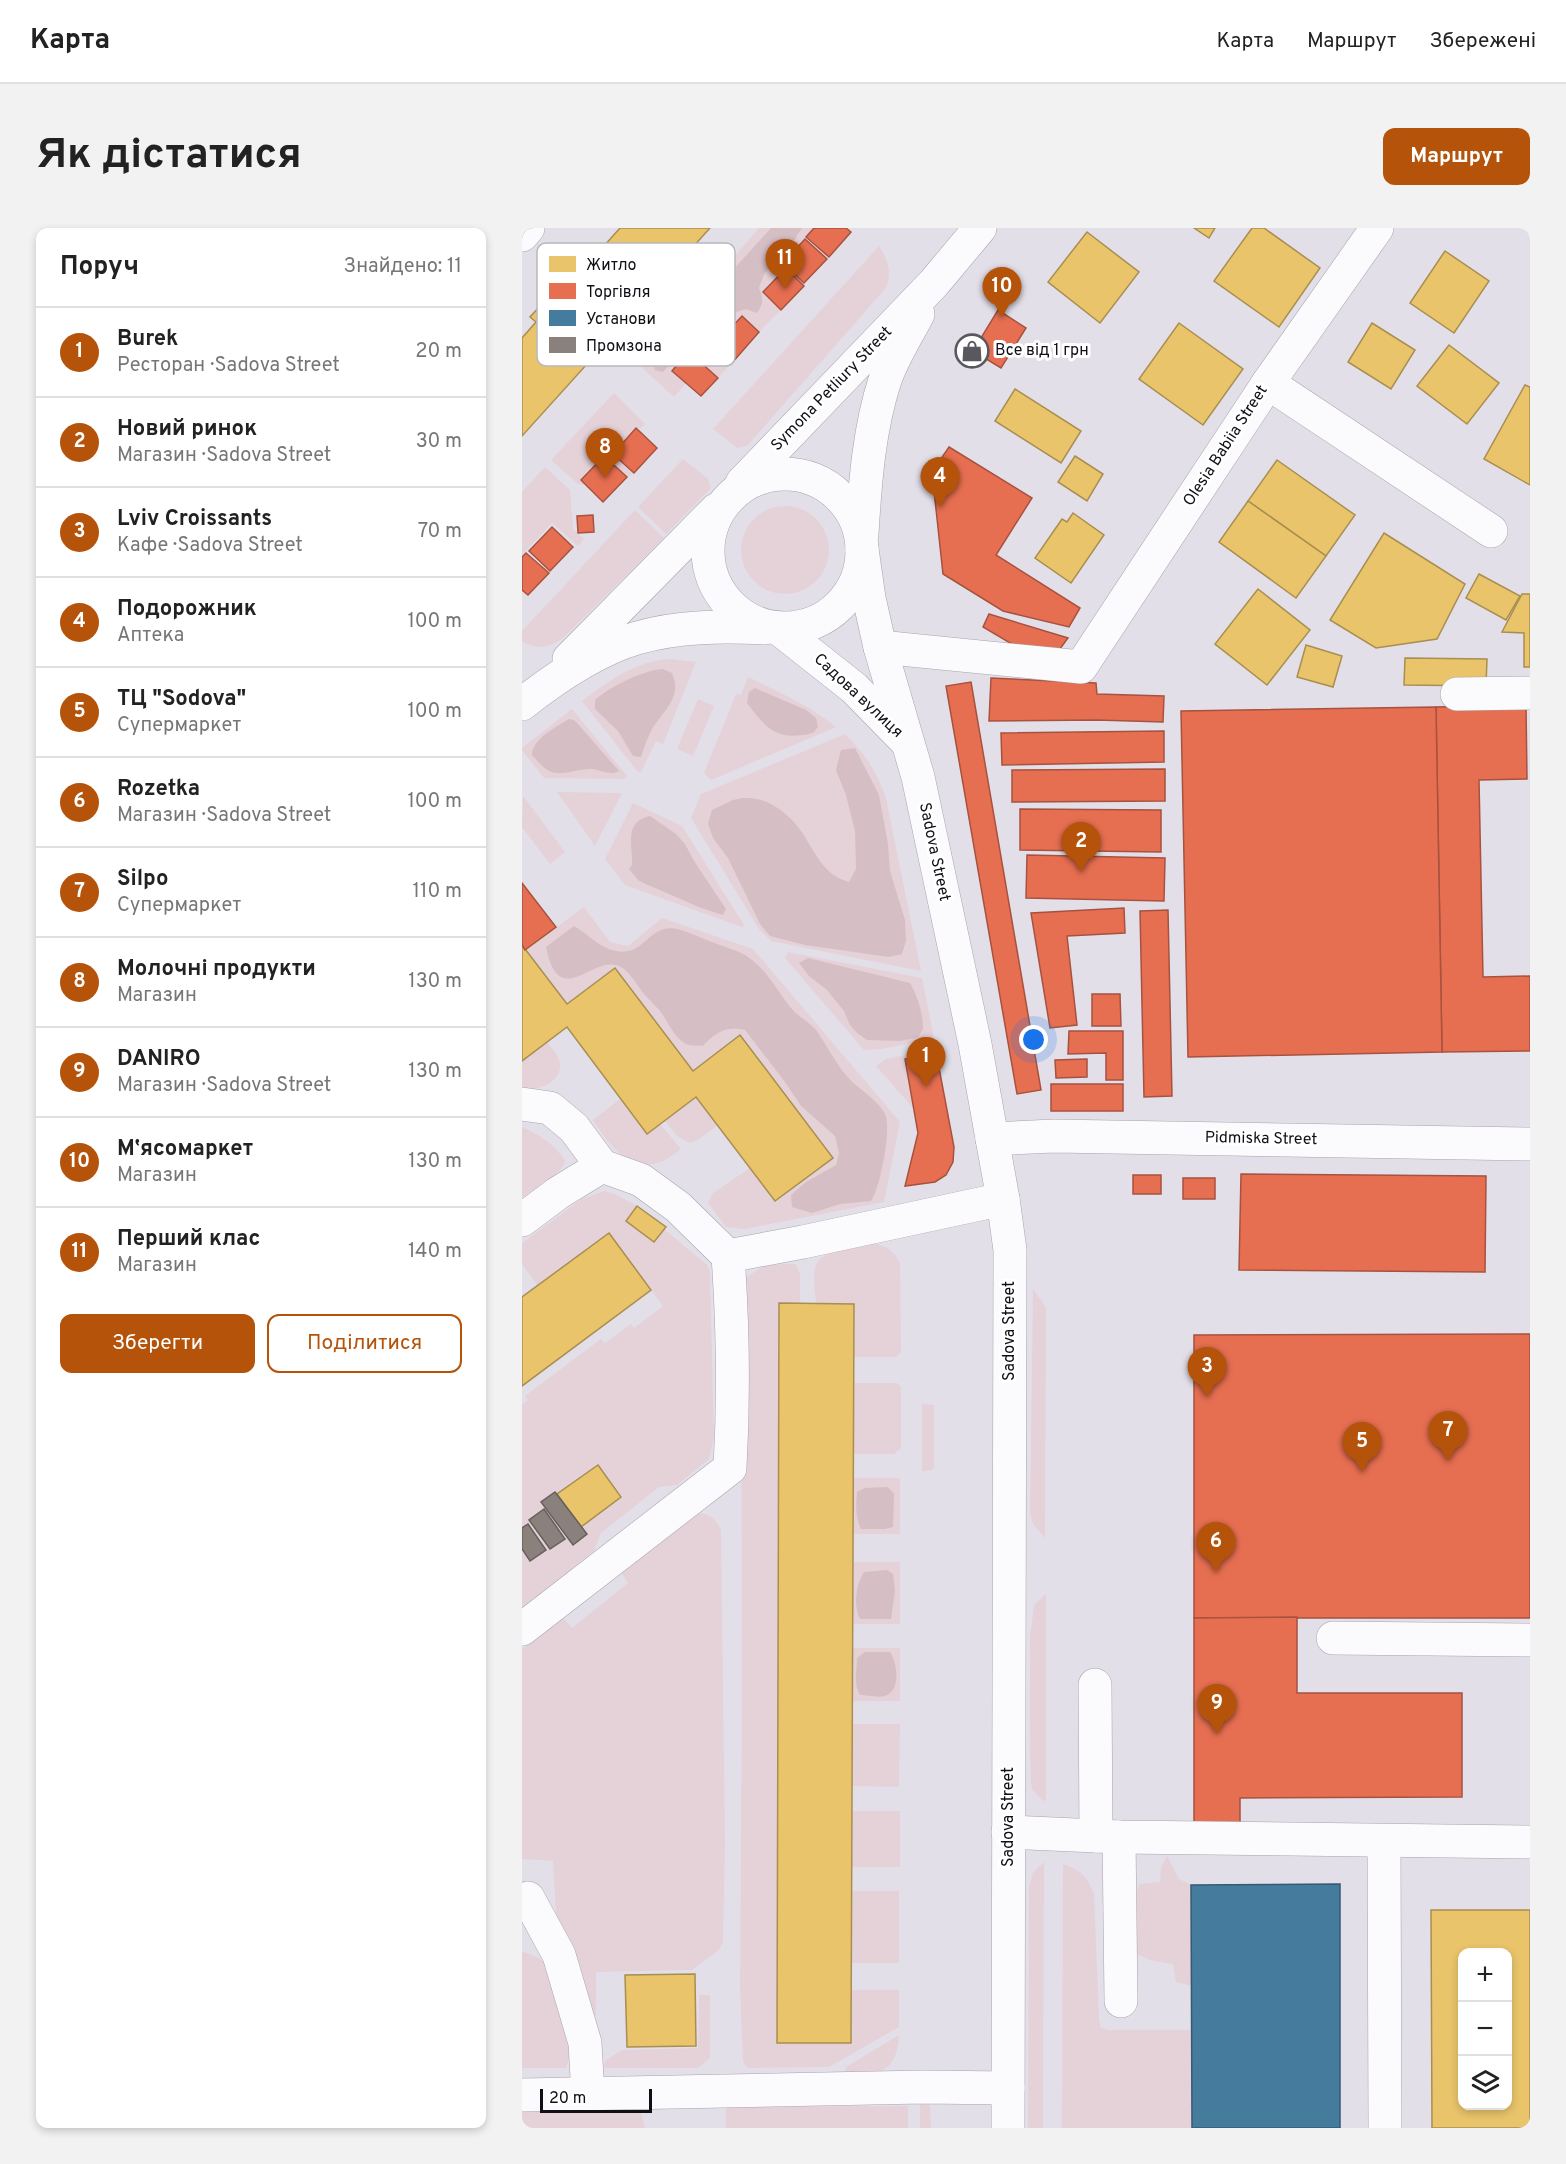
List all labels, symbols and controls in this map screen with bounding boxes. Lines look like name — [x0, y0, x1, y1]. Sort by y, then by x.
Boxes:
text: Карта — [30, 23, 110, 59]
text: Карта — [1217, 28, 1274, 55]
text: Маршрут — [1307, 28, 1396, 55]
text: Збережені — [1429, 28, 1536, 55]
button: Маршрут — [1383, 128, 1530, 185]
text: Як дістатися — [36, 130, 302, 183]
pin: 11 — [766, 239, 804, 289]
legend — [537, 243, 735, 366]
text: Поруч — [60, 251, 139, 284]
text: Знайдено: 11 — [344, 254, 462, 280]
text: Житло — [586, 256, 637, 276]
pin: 10 — [982, 268, 1022, 317]
text: Торгівля — [586, 283, 651, 303]
text: Установи — [586, 310, 656, 330]
street label: Symona Petliury Street — [767, 322, 897, 456]
text: Burek — [117, 326, 178, 353]
shop icon: Все від 1 грн — [954, 333, 990, 369]
text: Промзона — [586, 337, 662, 357]
text: 1 — [76, 339, 84, 365]
text: 20 m — [415, 339, 462, 365]
place label: Все від 1 грн — [995, 341, 1089, 361]
text: Ресторан · Sadova Street — [117, 353, 340, 379]
street label: Olesia Babiia Street — [1179, 382, 1273, 510]
text: Новий ринок — [117, 416, 257, 443]
pin: 8 — [586, 428, 625, 478]
text: 2 — [73, 429, 86, 455]
text: 30 m — [416, 429, 462, 455]
text: Магазин · Sadova Street — [117, 443, 331, 469]
pin: 4 — [920, 458, 960, 507]
text: Lviv Croissants — [117, 506, 272, 533]
text: 3 — [74, 519, 86, 545]
text: 70 m — [418, 519, 462, 545]
text: Кафе · Sadova Street — [117, 533, 303, 559]
text: Подорожник — [117, 596, 257, 623]
text: 4 — [73, 609, 86, 635]
text: 100 m — [407, 609, 462, 635]
text: Аптека — [117, 623, 184, 649]
street label: Садова вулиця — [809, 650, 907, 742]
text: ТЦ "Sodova" — [117, 686, 246, 713]
text: 5 — [73, 699, 86, 725]
text: 100 m — [407, 699, 462, 725]
text: Супермаркет — [117, 713, 241, 739]
text: Rozetka — [117, 776, 200, 803]
text: 6 — [73, 789, 86, 815]
text: 100 m — [407, 789, 462, 815]
street label: Sadova Street — [914, 801, 954, 903]
text: Магазин · Sadova Street — [117, 803, 331, 829]
pin: 2 — [1062, 822, 1100, 872]
text: Silpo — [117, 866, 168, 893]
text: 7 — [74, 879, 85, 905]
text: 110 m — [413, 879, 462, 905]
text: Супермаркет — [117, 893, 241, 919]
text: Молочні продукти — [117, 956, 316, 983]
text: 8 — [73, 969, 86, 995]
text: 130 m — [408, 969, 462, 995]
text: Магазин — [117, 983, 197, 1009]
your location — [1019, 1025, 1048, 1054]
pin: 1 — [906, 1038, 946, 1087]
text: DANIRO — [117, 1046, 201, 1073]
text: 9 — [73, 1059, 86, 1085]
text: 130 m — [408, 1059, 462, 1085]
text: Магазин · Sadova Street — [117, 1073, 331, 1099]
street label: Pidmiska Street — [1205, 1128, 1317, 1150]
text: Мʼясомаркет — [117, 1136, 253, 1163]
text: 10 — [69, 1149, 90, 1175]
text: 130 m — [408, 1149, 462, 1175]
text: Магазин — [117, 1163, 197, 1189]
text: Перший клас — [117, 1226, 260, 1253]
text: 11 — [72, 1239, 88, 1265]
text: 140 m — [408, 1239, 462, 1265]
text: Магазин — [117, 1253, 197, 1279]
street label: Sadova Street — [1000, 1281, 1020, 1381]
button: Зберегти — [60, 1314, 255, 1373]
button: Поділитися — [267, 1314, 462, 1373]
pin: 3 — [1188, 1348, 1226, 1397]
pin: 7 — [1428, 1412, 1468, 1461]
pin: 5 — [1342, 1422, 1382, 1472]
pin: 6 — [1196, 1522, 1236, 1572]
pin: 9 — [1198, 1684, 1236, 1734]
street label: Sadova Street — [999, 1767, 1019, 1867]
map controls — [1458, 1948, 1512, 2110]
button: + — [1458, 1948, 1512, 2002]
button: − — [1458, 2002, 1512, 2056]
button: layers — [1458, 2056, 1512, 2110]
scale bar — [540, 2086, 652, 2114]
text: 20 m — [549, 2089, 586, 2109]

